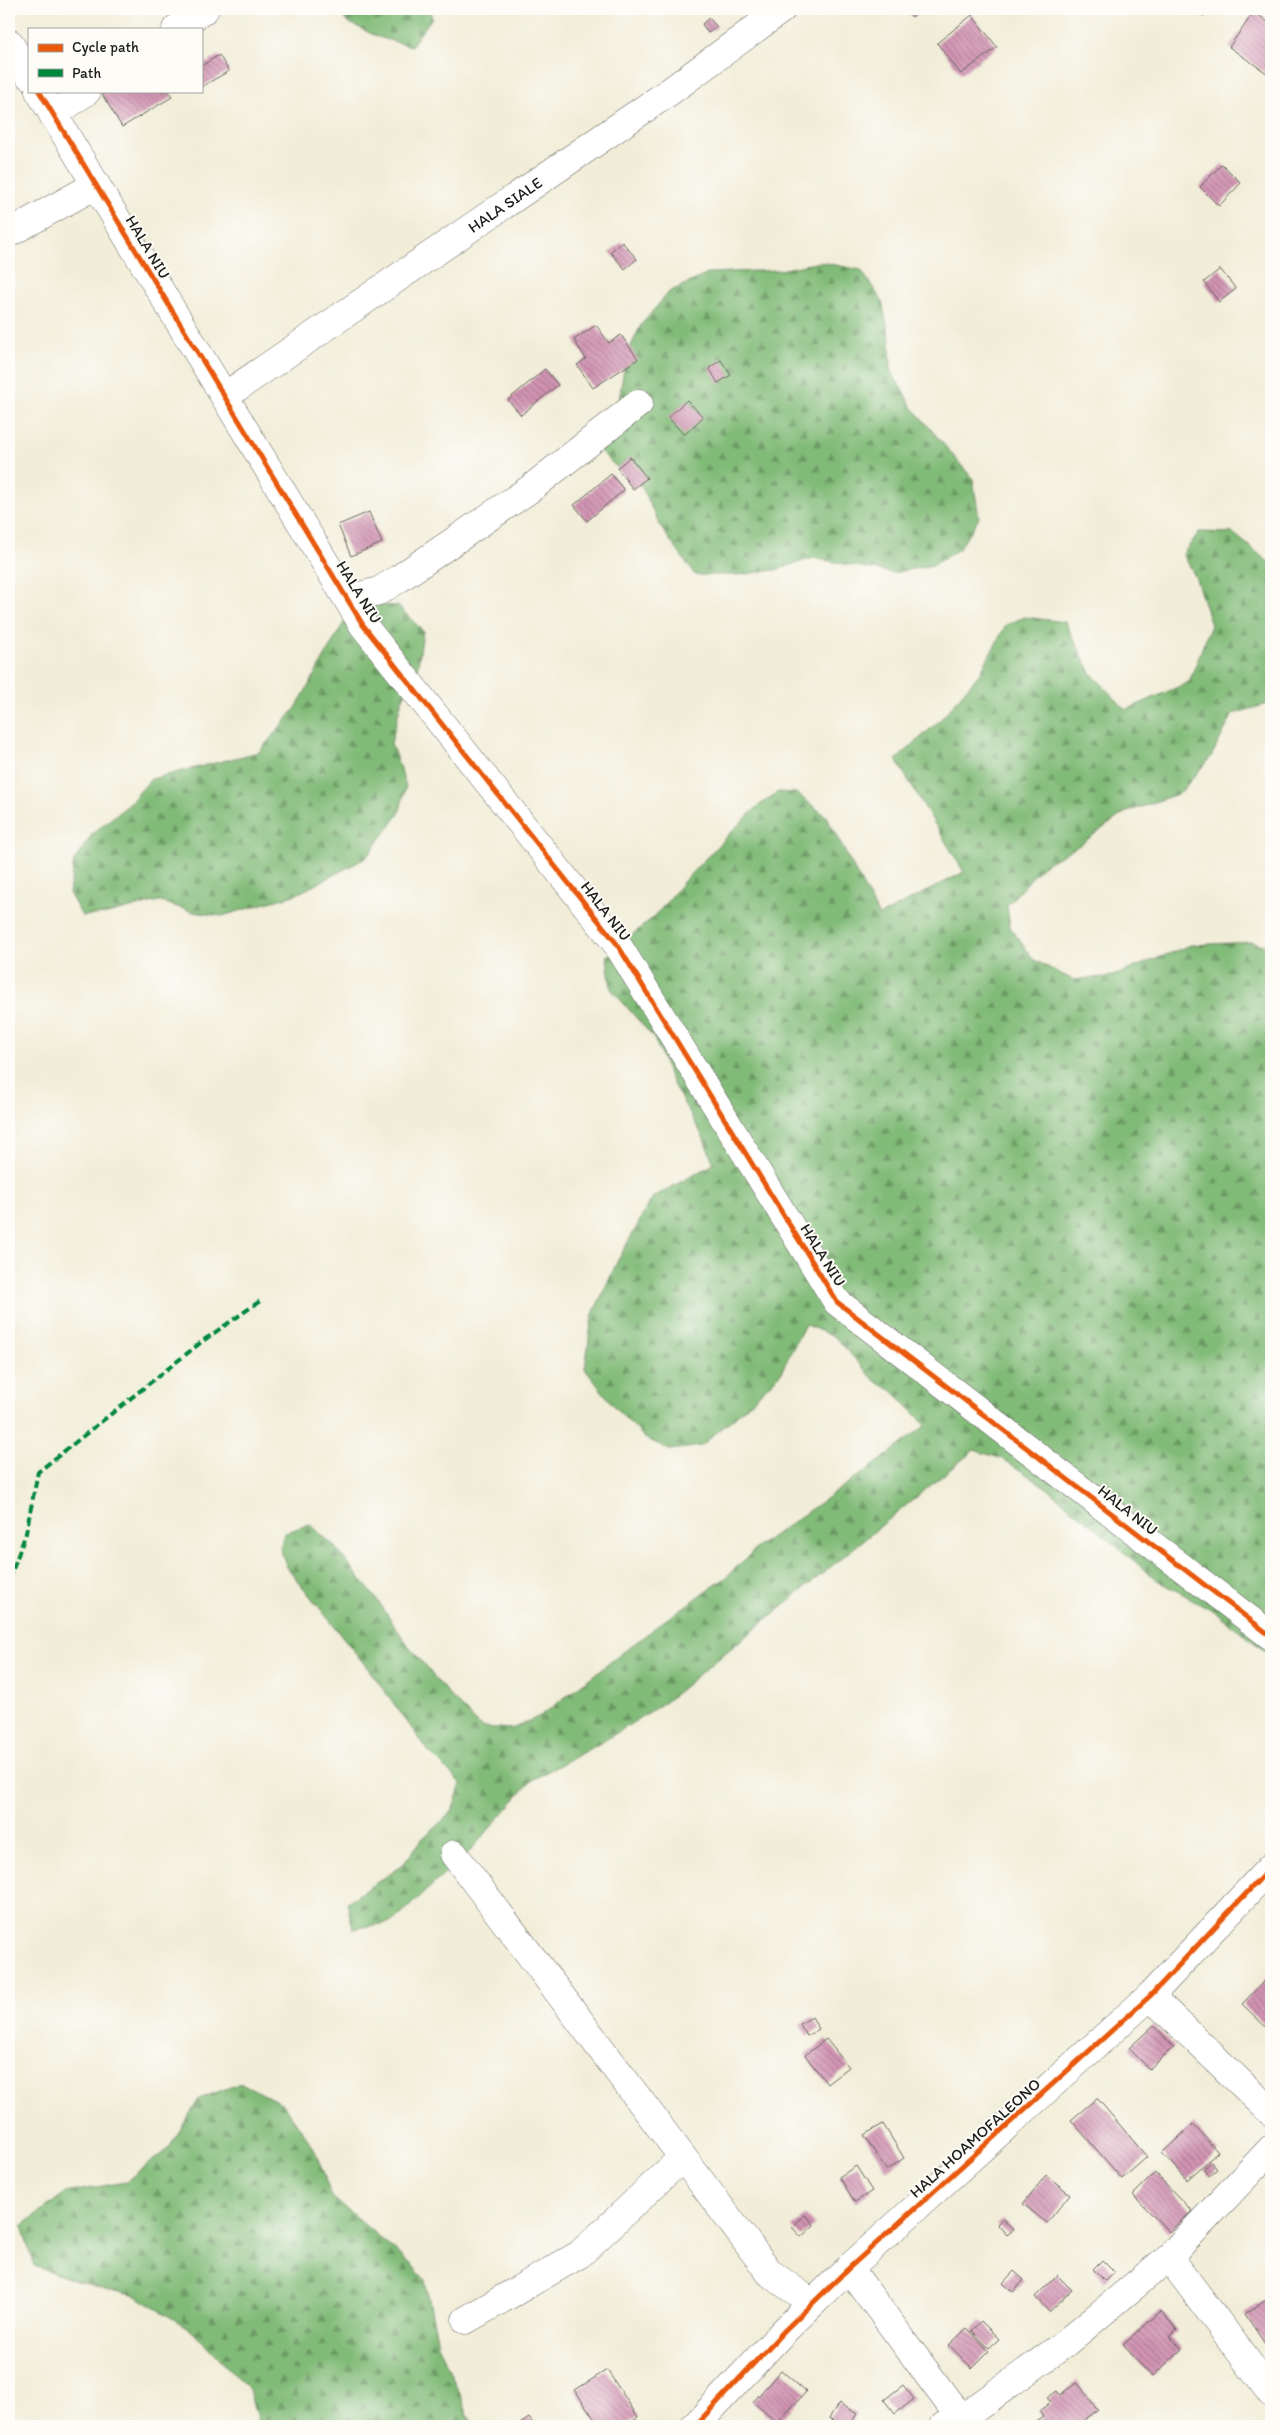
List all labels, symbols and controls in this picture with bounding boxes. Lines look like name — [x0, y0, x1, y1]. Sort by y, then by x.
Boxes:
legend — [28, 28, 202, 92]
text: Cycle path — [72, 38, 139, 56]
text: Path — [72, 64, 101, 82]
street label: HALA SIALE — [464, 172, 545, 237]
street label: HALA NIU — [122, 212, 174, 282]
street label: HALA NIU — [332, 557, 386, 627]
street label: HALA NIU — [577, 877, 635, 945]
street label: HALA NIU — [796, 1220, 850, 1290]
street label: HALA NIU — [1094, 1481, 1162, 1539]
street label: HALA HOAMOFALEONO — [906, 2074, 1044, 2202]

